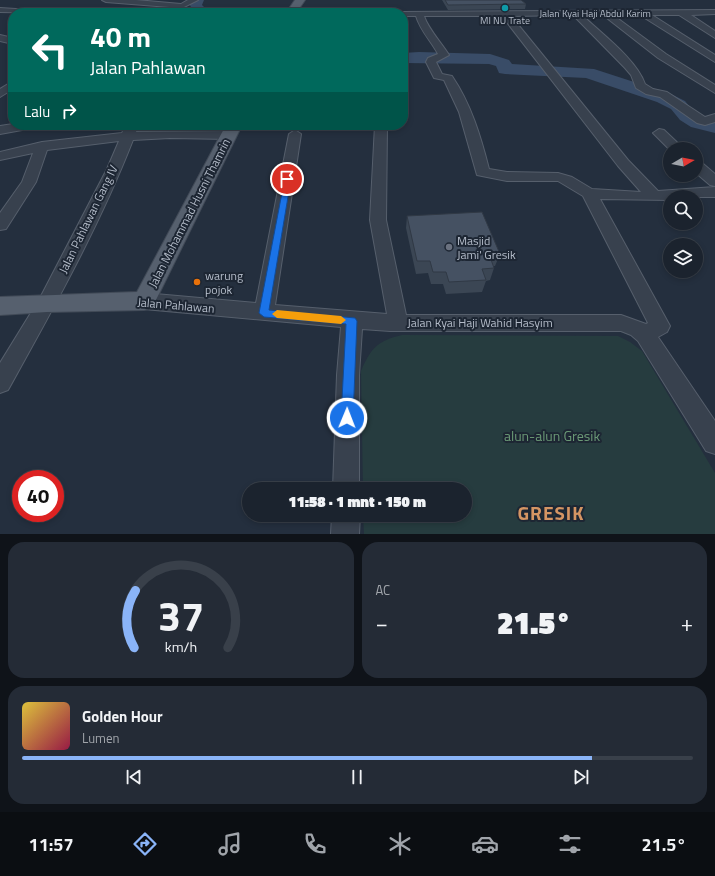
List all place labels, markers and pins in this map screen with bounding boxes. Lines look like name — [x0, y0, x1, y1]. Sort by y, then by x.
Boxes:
marker: MI NU Trate — [500, 3, 510, 13]
place label: MI NU Trate — [480, 13, 530, 28]
pin — [270, 162, 304, 196]
place label: Masjid Jami' Gresik — [457, 231, 516, 264]
marker: Masjid Jami' Gresik — [444, 242, 454, 252]
place label: warung pojok — [205, 266, 243, 299]
marker: warung pojok — [192, 277, 202, 287]

